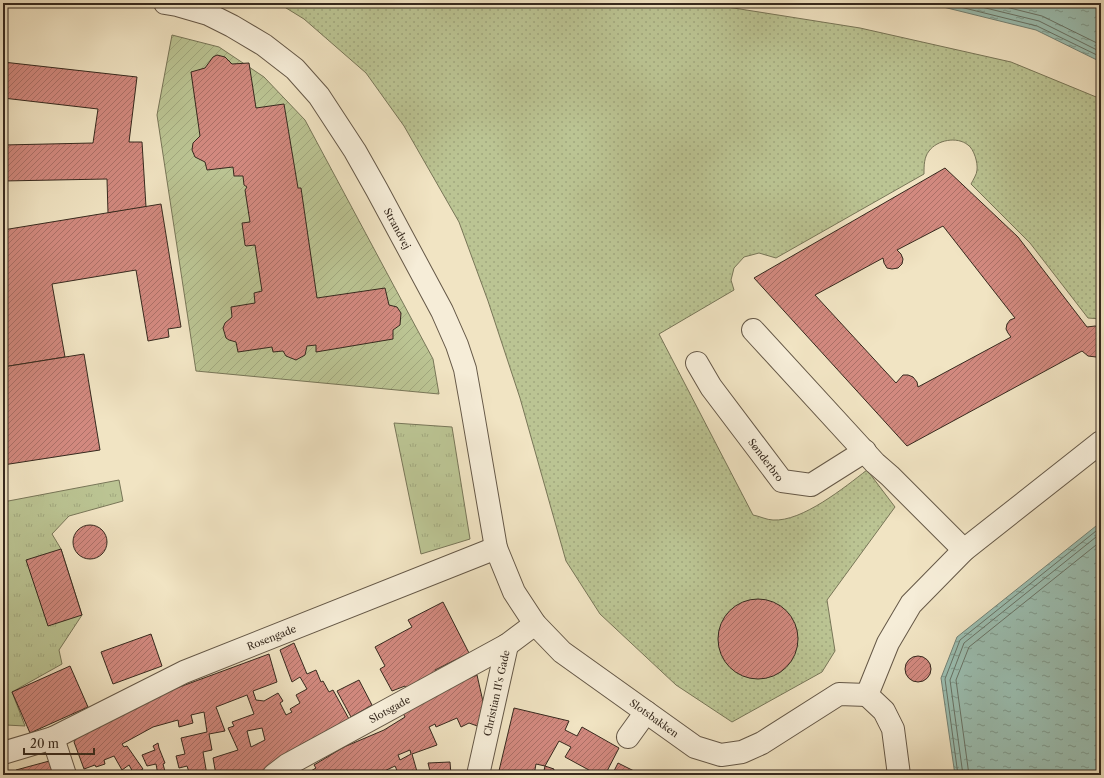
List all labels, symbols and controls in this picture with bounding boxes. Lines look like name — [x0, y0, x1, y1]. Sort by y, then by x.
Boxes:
street label: Strandvej — [381, 206, 414, 252]
street label: Sønderbro — [745, 436, 786, 484]
street label: Rosengade — [245, 622, 299, 653]
street label: Christian II's Gade — [481, 648, 513, 738]
street label: Slotsgade — [367, 693, 413, 726]
street label: Slotsbakken — [627, 696, 682, 741]
scale bar — [24, 730, 94, 756]
text: 20 m — [30, 736, 59, 751]

